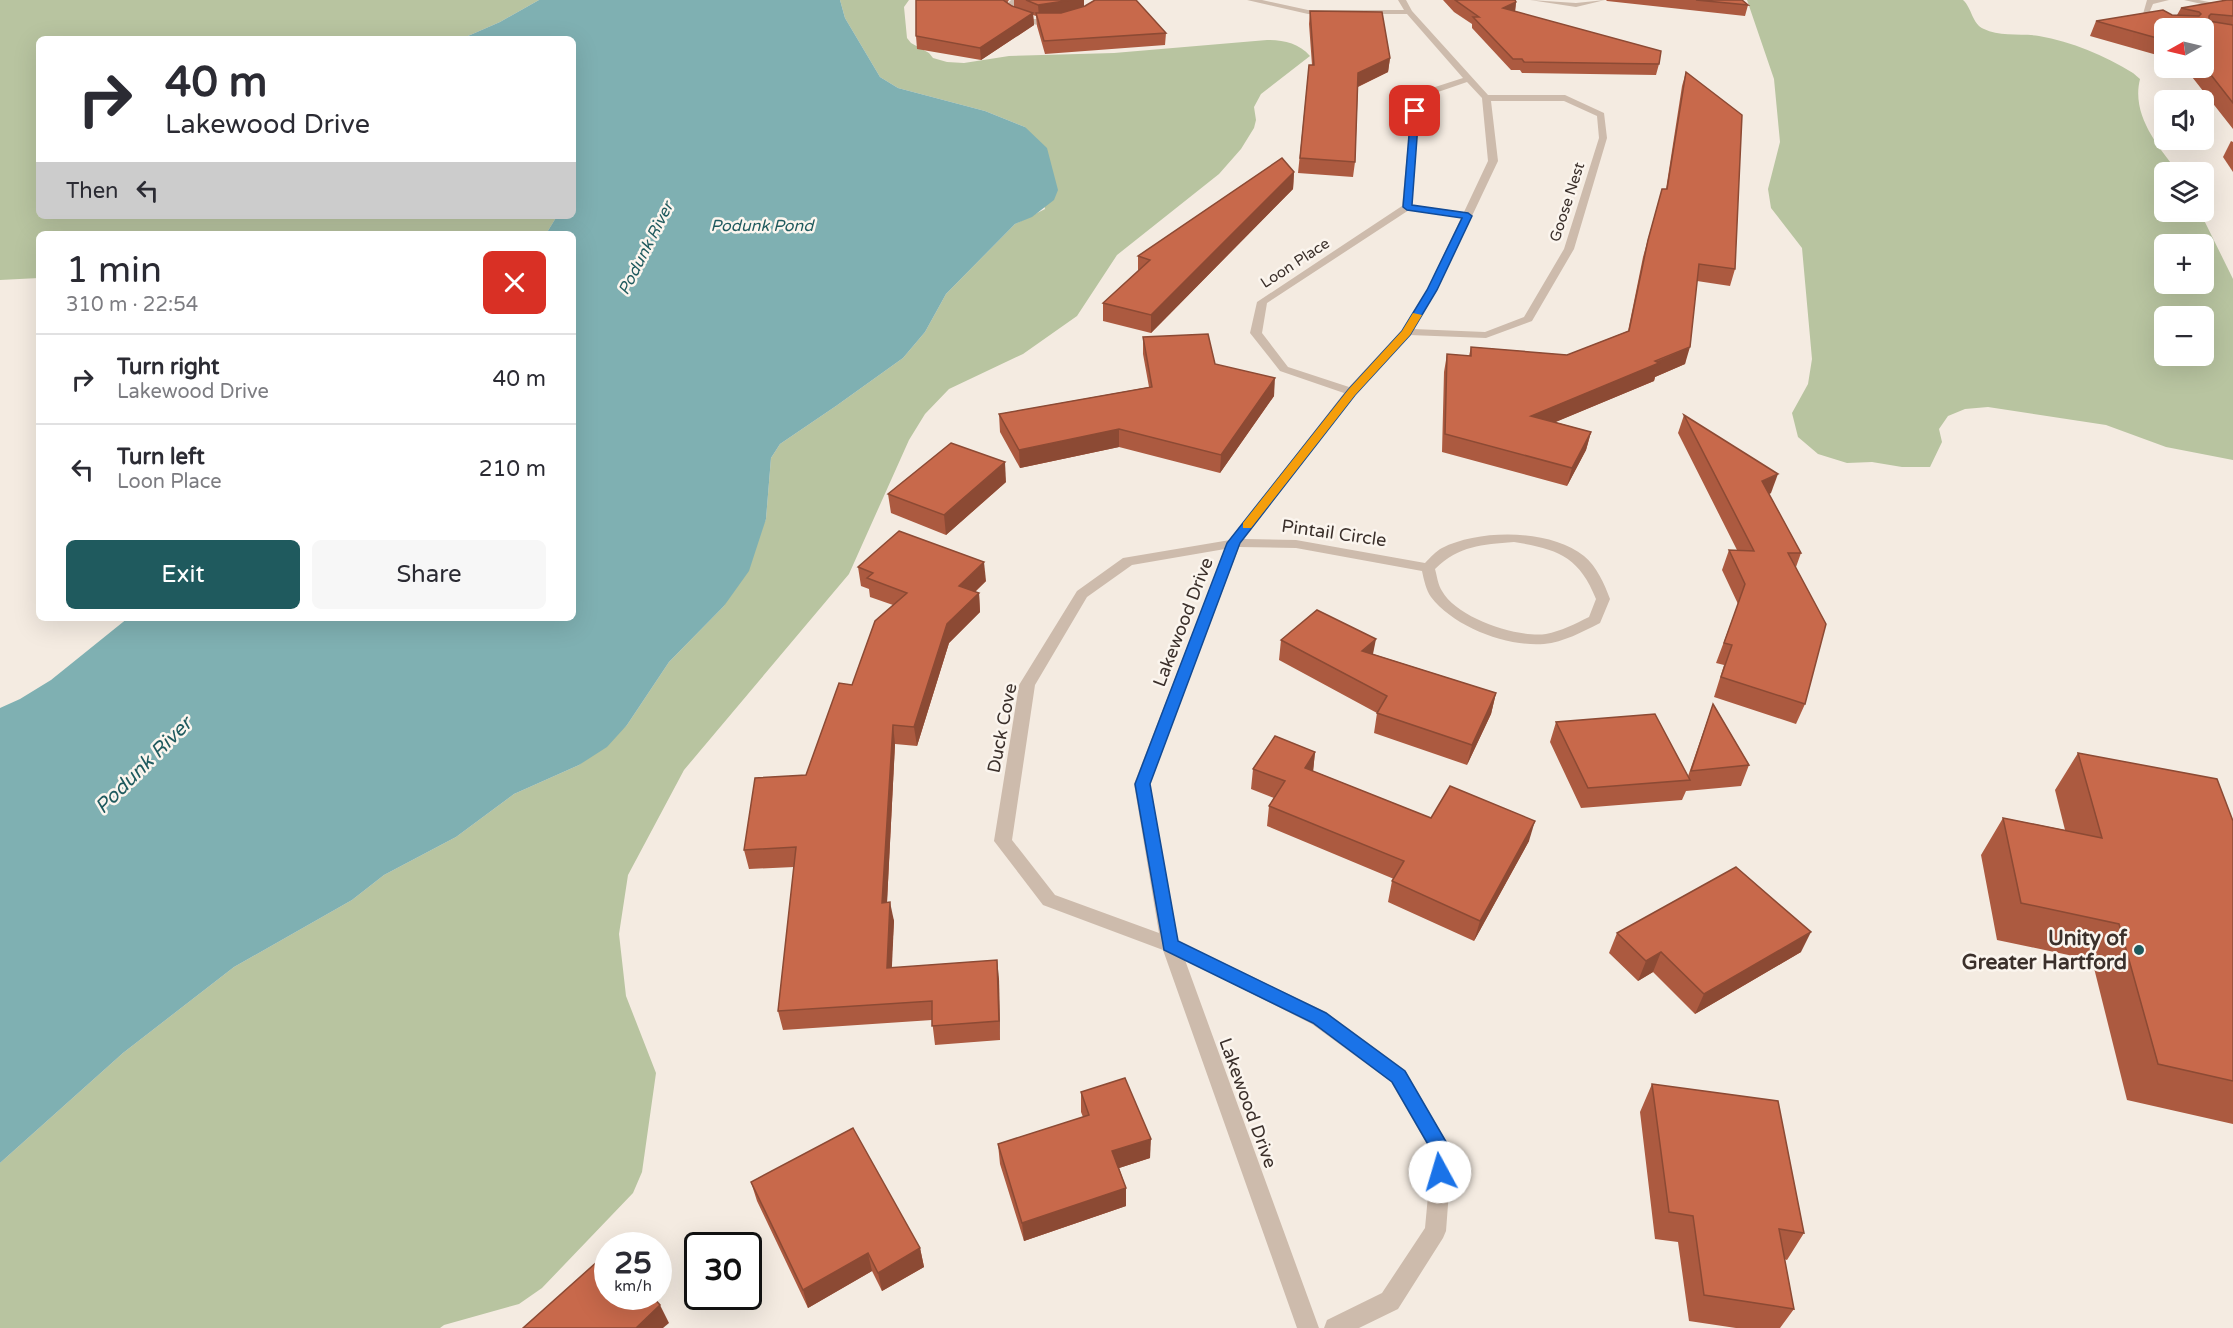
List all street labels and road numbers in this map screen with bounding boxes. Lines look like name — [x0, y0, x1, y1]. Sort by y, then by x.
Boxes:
street label: Goose Nest — [1546, 160, 1588, 244]
street label: Loon Place — [1257, 234, 1333, 292]
street label: Pintail Circle — [1280, 515, 1388, 551]
street label: Lakewood Drive — [1148, 554, 1218, 690]
street label: Duck Cove — [983, 681, 1021, 775]
street label: Lakewood Drive — [1214, 1035, 1282, 1171]

